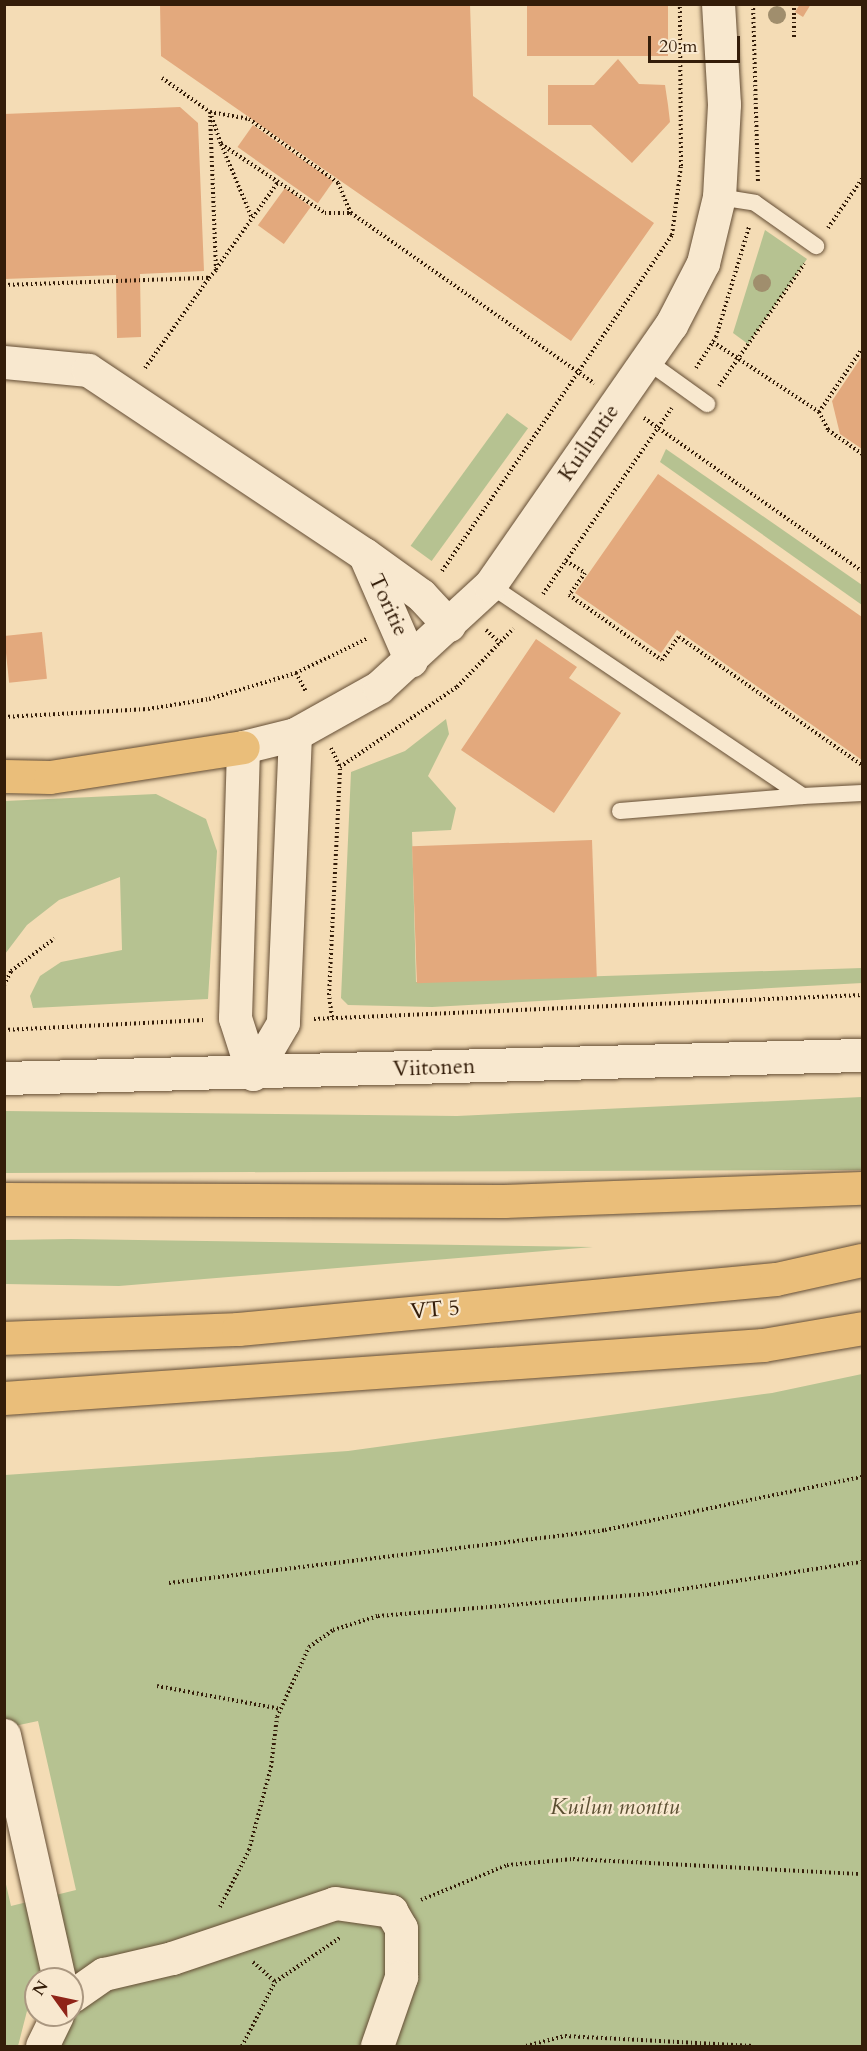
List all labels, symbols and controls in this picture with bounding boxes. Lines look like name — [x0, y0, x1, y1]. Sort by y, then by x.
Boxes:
scale bar — [651, 24, 742, 62]
text: 20 m — [659, 34, 698, 59]
street label: Kuiluntie — [553, 399, 625, 487]
street label: Toritie — [362, 570, 414, 640]
street label: Viitonen — [392, 1053, 476, 1083]
street label: VT 5 — [409, 1295, 461, 1325]
park label: Kuilun monttu — [550, 1795, 680, 1821]
north arrow — [24, 1967, 84, 2027]
text: N — [28, 1976, 54, 2000]

